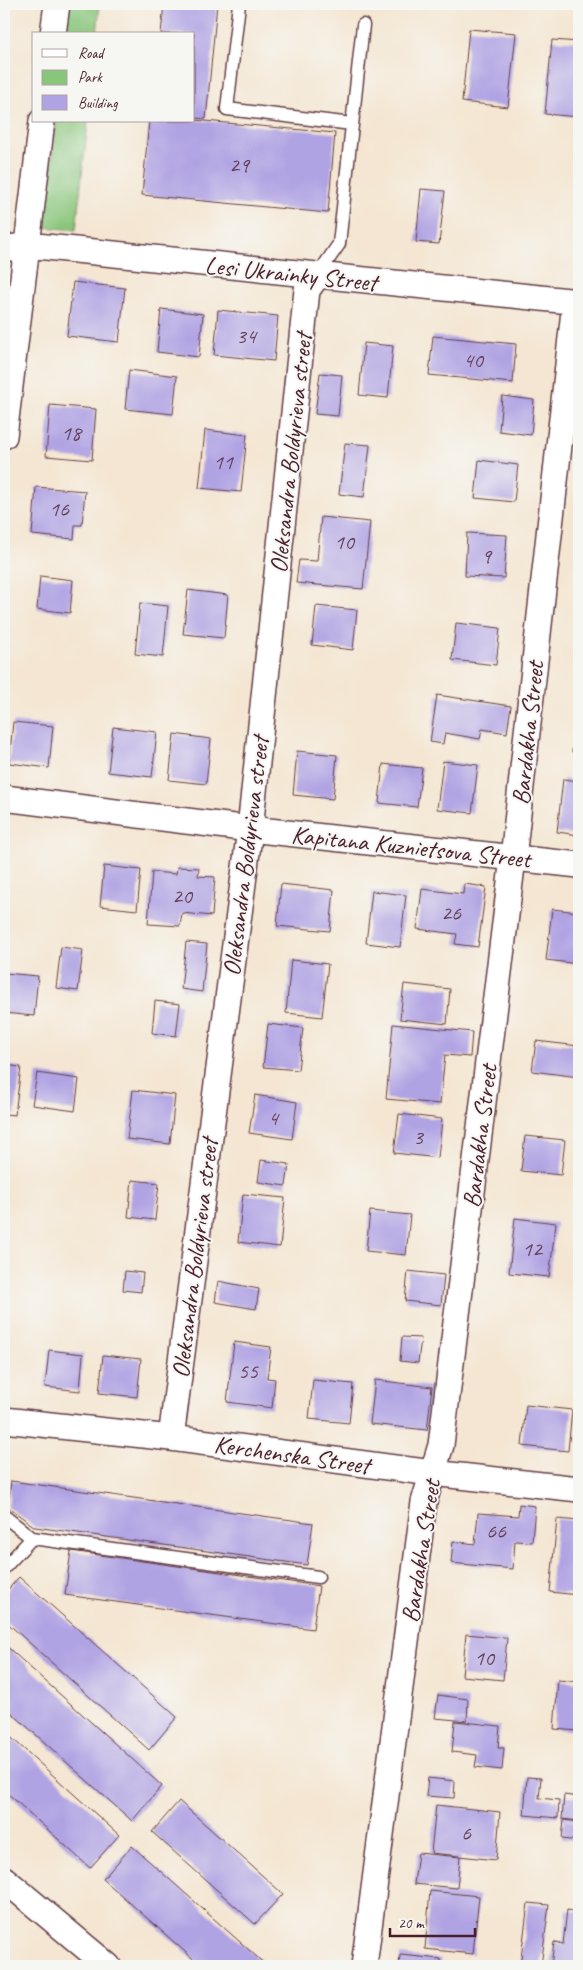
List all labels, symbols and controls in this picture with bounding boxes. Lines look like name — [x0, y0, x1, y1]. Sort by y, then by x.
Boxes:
legend — [32, 32, 195, 122]
text: Road — [78, 44, 105, 63]
text: Park — [78, 68, 103, 87]
text: Building — [78, 94, 118, 113]
house number: 29 — [229, 151, 251, 179]
street label: Lesi Ukrainky Street — [203, 249, 382, 299]
house number: 34 — [236, 322, 258, 350]
street label: Oleksandra Boldyrieva street — [262, 328, 320, 575]
house number: 40 — [463, 346, 485, 374]
house number: 18 — [61, 419, 83, 447]
house number: 11 — [213, 448, 234, 476]
house number: 16 — [49, 495, 70, 523]
house number: 10 — [334, 528, 356, 556]
house number: 9 — [481, 542, 493, 570]
street label: Bardakha Street — [505, 657, 552, 806]
street label: Oleksandra Boldyrieva street — [215, 731, 277, 978]
street label: Kapitana Kuznietsova Street — [290, 819, 535, 876]
house number: 20 — [172, 882, 194, 910]
house number: 26 — [441, 899, 462, 927]
street label: Bardakha Street — [455, 1060, 505, 1209]
house number: 4 — [268, 1104, 280, 1132]
house number: 3 — [413, 1123, 425, 1151]
street label: Oleksandra Boldyrieva street — [164, 1133, 226, 1380]
house number: 12 — [522, 1235, 544, 1263]
house number: 55 — [238, 1357, 259, 1385]
street label: Kerchenska Street — [212, 1428, 375, 1482]
street label: Bardakha Street — [394, 1475, 448, 1625]
house number: 66 — [486, 1517, 507, 1545]
house number: 10 — [474, 1644, 496, 1672]
house number: 6 — [461, 1819, 472, 1847]
scale bar — [390, 1905, 476, 1937]
text: 20 m — [398, 1914, 425, 1933]

